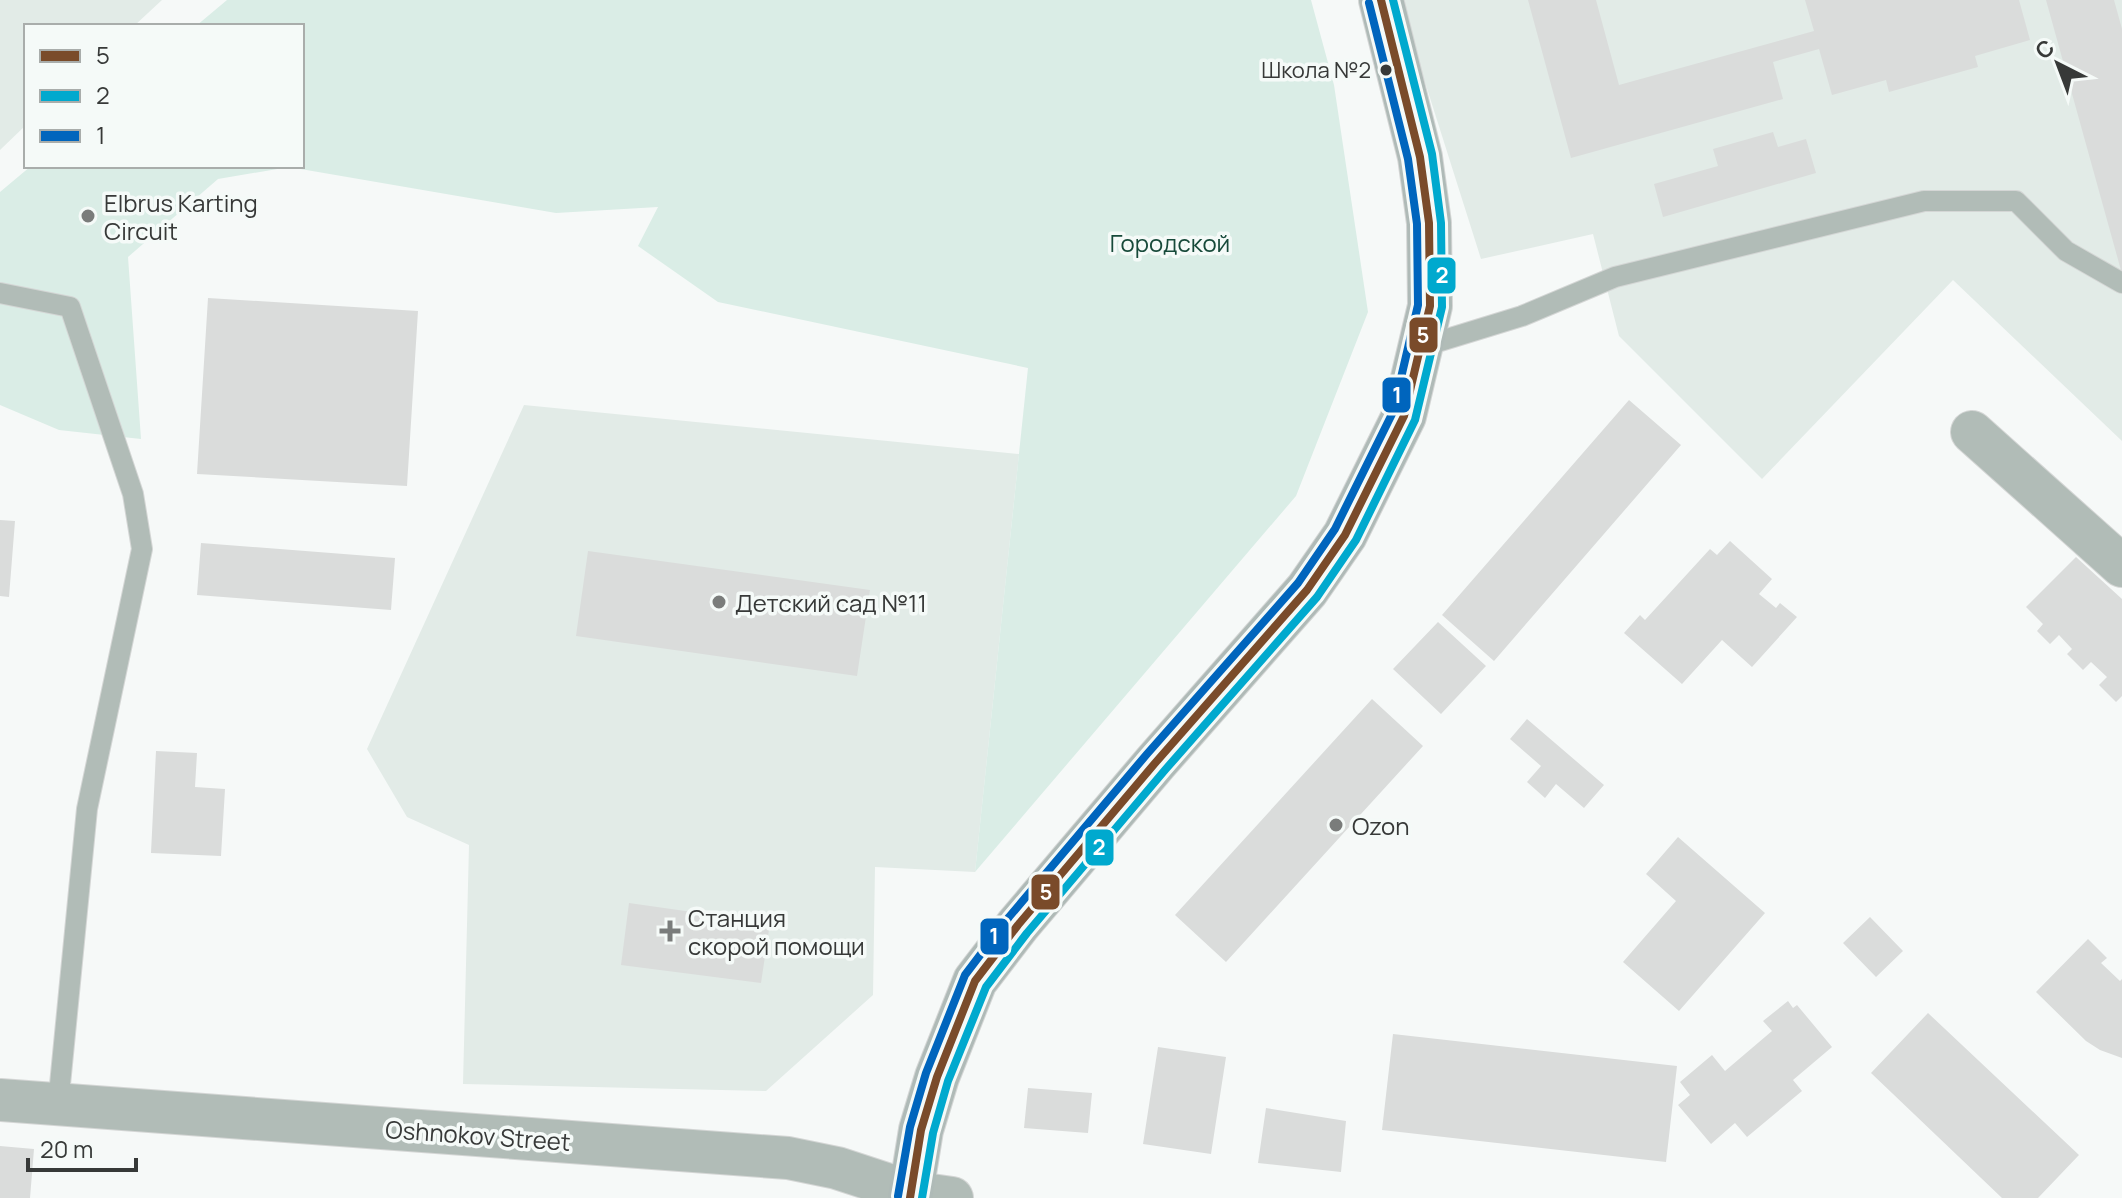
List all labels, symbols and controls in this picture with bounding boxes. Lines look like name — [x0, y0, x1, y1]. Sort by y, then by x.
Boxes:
legend — [24, 24, 304, 168]
north arrow — [2018, 24, 2098, 104]
text: С — [2029, 33, 2061, 66]
text: 5 — [96, 38, 110, 71]
place label: Школа №2 — [1261, 55, 1371, 85]
marker: Школа №2 — [1378, 62, 1394, 78]
text: 2 — [96, 78, 110, 111]
text: 1 — [96, 118, 105, 151]
place label: Elbrus Karting Circuit — [104, 186, 258, 247]
marker: Elbrus Karting Circuit — [79, 207, 97, 225]
park label: Городской — [1110, 226, 1230, 259]
line badge: 2 — [1426, 256, 1457, 295]
text: 2 — [1435, 260, 1449, 290]
line badge: 5 — [1408, 316, 1439, 354]
text: 5 — [1417, 320, 1429, 350]
line badge: 1 — [1381, 376, 1412, 414]
text: 1 — [1392, 380, 1402, 410]
place label: Детский сад №11 — [735, 586, 927, 619]
marker: Детский сад №11 — [710, 593, 728, 611]
place label: Ozon — [1352, 809, 1410, 842]
marker: Ozon — [1327, 816, 1345, 834]
line badge: 2 — [1084, 828, 1115, 867]
text: 2 — [1092, 832, 1106, 862]
line badge: 5 — [1030, 873, 1061, 911]
text: 5 — [1040, 877, 1052, 907]
place label: Станция скорой помощи — [688, 901, 865, 962]
line badge: 1 — [979, 917, 1010, 956]
marker: Станция скорой помощи — [659, 920, 681, 942]
text: 1 — [989, 921, 999, 951]
street label: Oshnokov Street — [384, 1112, 572, 1158]
scale bar — [28, 1122, 136, 1172]
text: 20 m — [40, 1132, 93, 1165]

